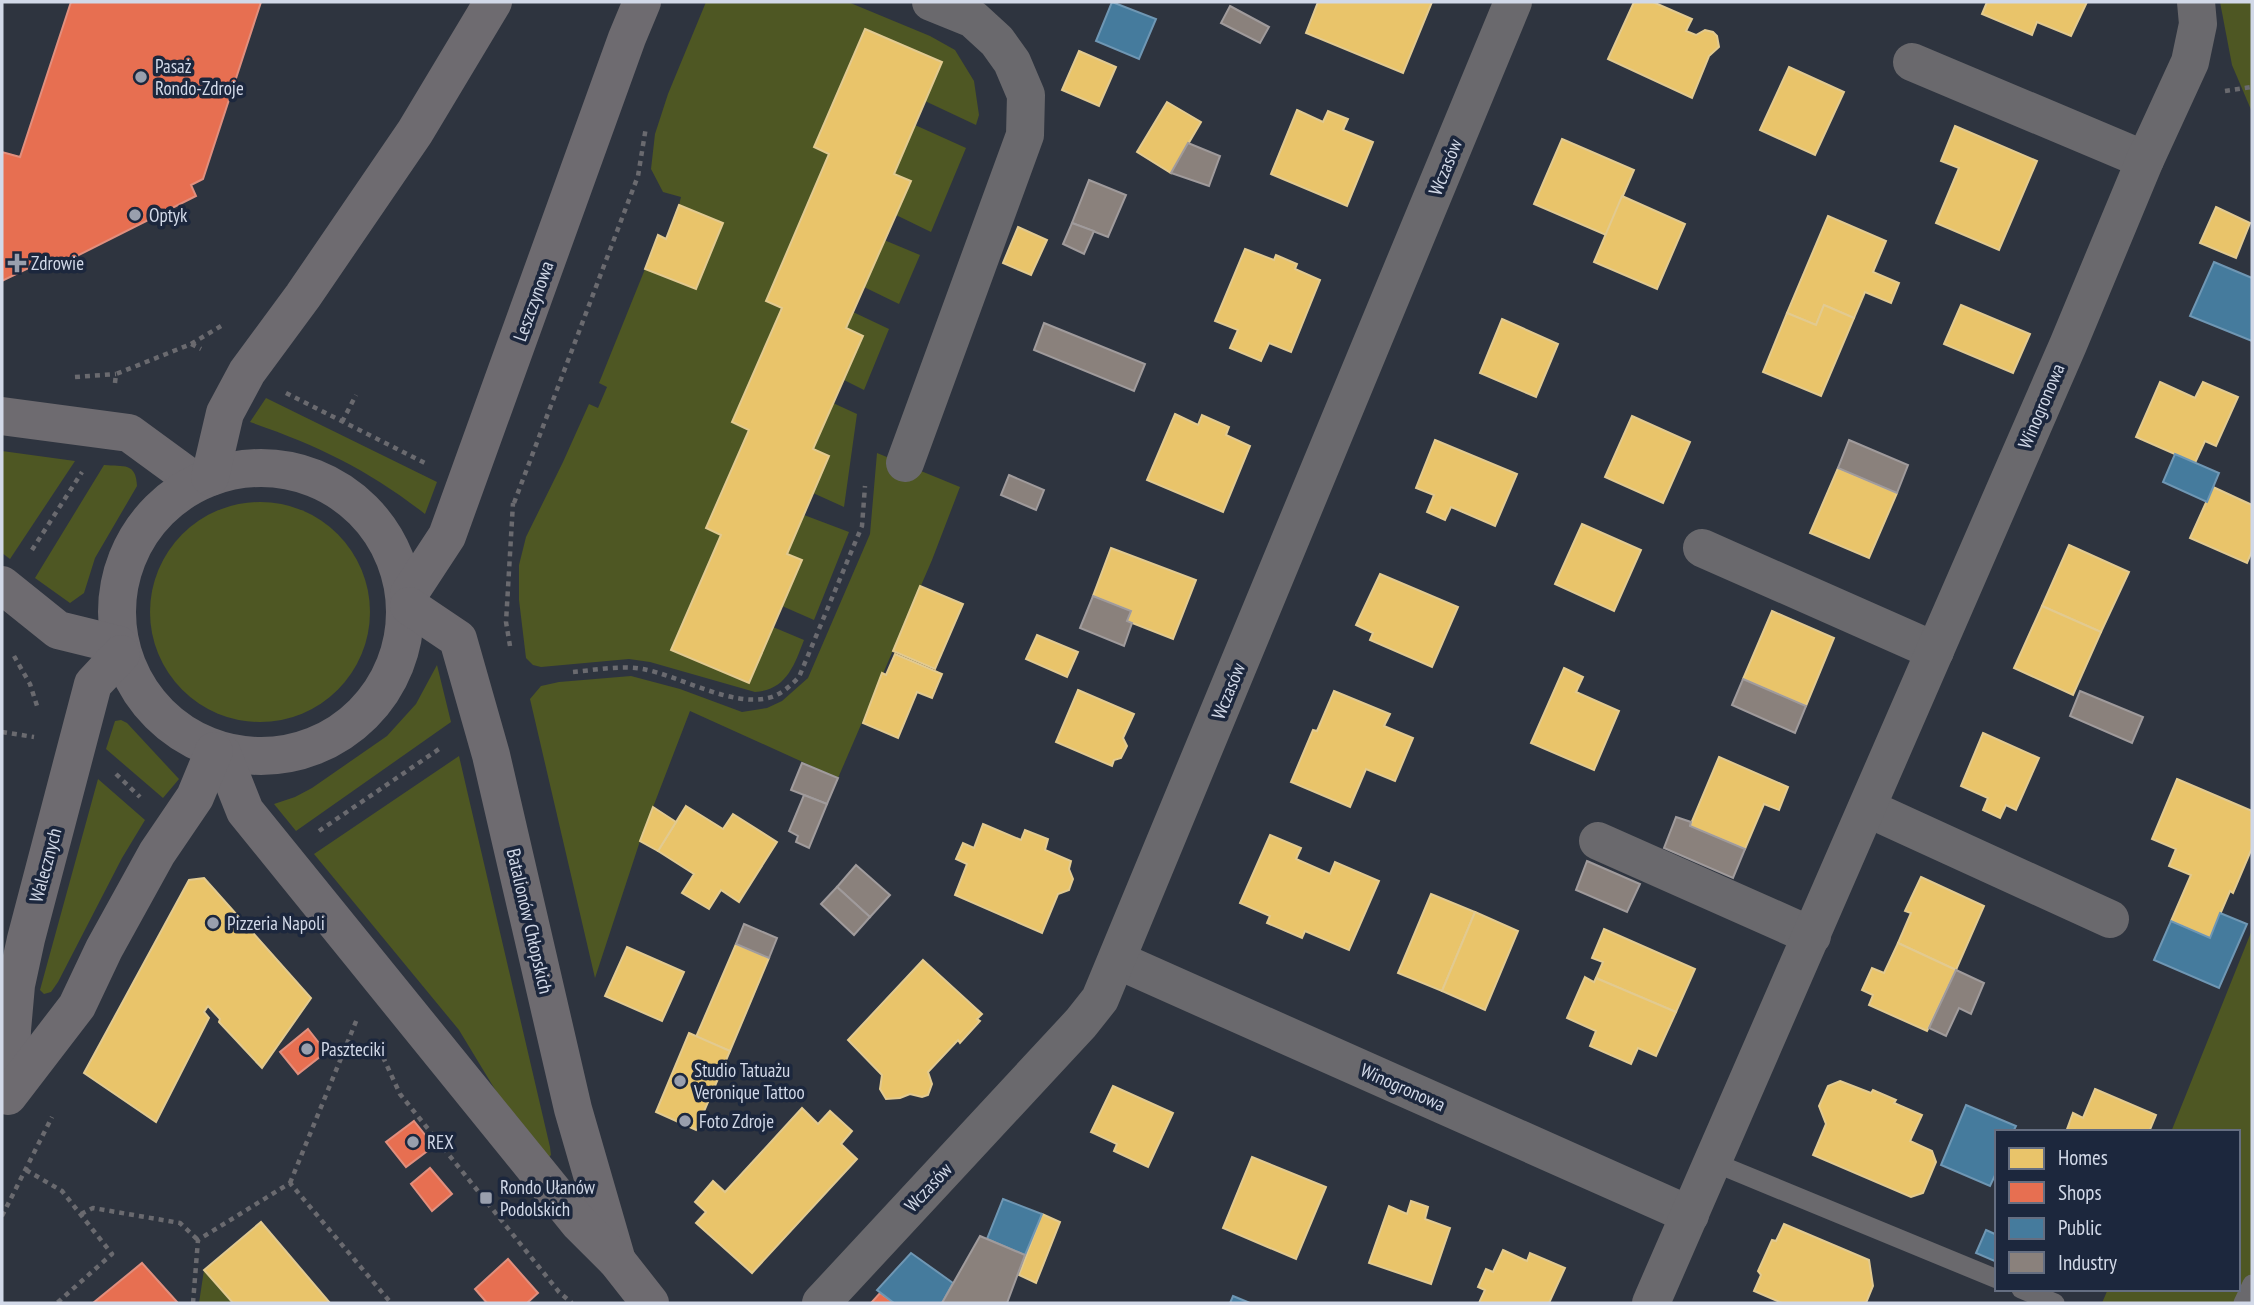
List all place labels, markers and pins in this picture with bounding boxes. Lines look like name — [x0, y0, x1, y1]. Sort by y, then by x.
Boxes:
place label: Pasaż Rondo-Zdroje — [155, 54, 244, 100]
marker: Pasaż Rondo-Zdroje — [133, 69, 149, 85]
place label: Optyk — [149, 203, 188, 227]
marker: Optyk — [127, 207, 143, 223]
place label: Zdrowie — [31, 251, 84, 275]
marker: Zdrowie — [9, 255, 25, 271]
place label: Pizzeria Napoli — [227, 911, 325, 935]
marker: Pizzeria Napoli — [205, 915, 221, 931]
place label: Paszteciki — [321, 1037, 385, 1061]
marker: Paszteciki — [299, 1041, 315, 1057]
place label: Studio Tatuażu Veronique Tattoo — [693, 1058, 805, 1104]
marker: Studio Tatuażu Veronique Tattoo — [672, 1073, 688, 1089]
place label: Foto Zdroje — [699, 1109, 774, 1133]
marker: Foto Zdroje — [677, 1113, 693, 1129]
place label: REX — [427, 1130, 454, 1154]
marker: REX — [405, 1134, 421, 1150]
place label: Rondo Ułanów Podolskich — [500, 1175, 596, 1221]
marker: Rondo Ułanów Podolskich — [478, 1190, 494, 1206]

